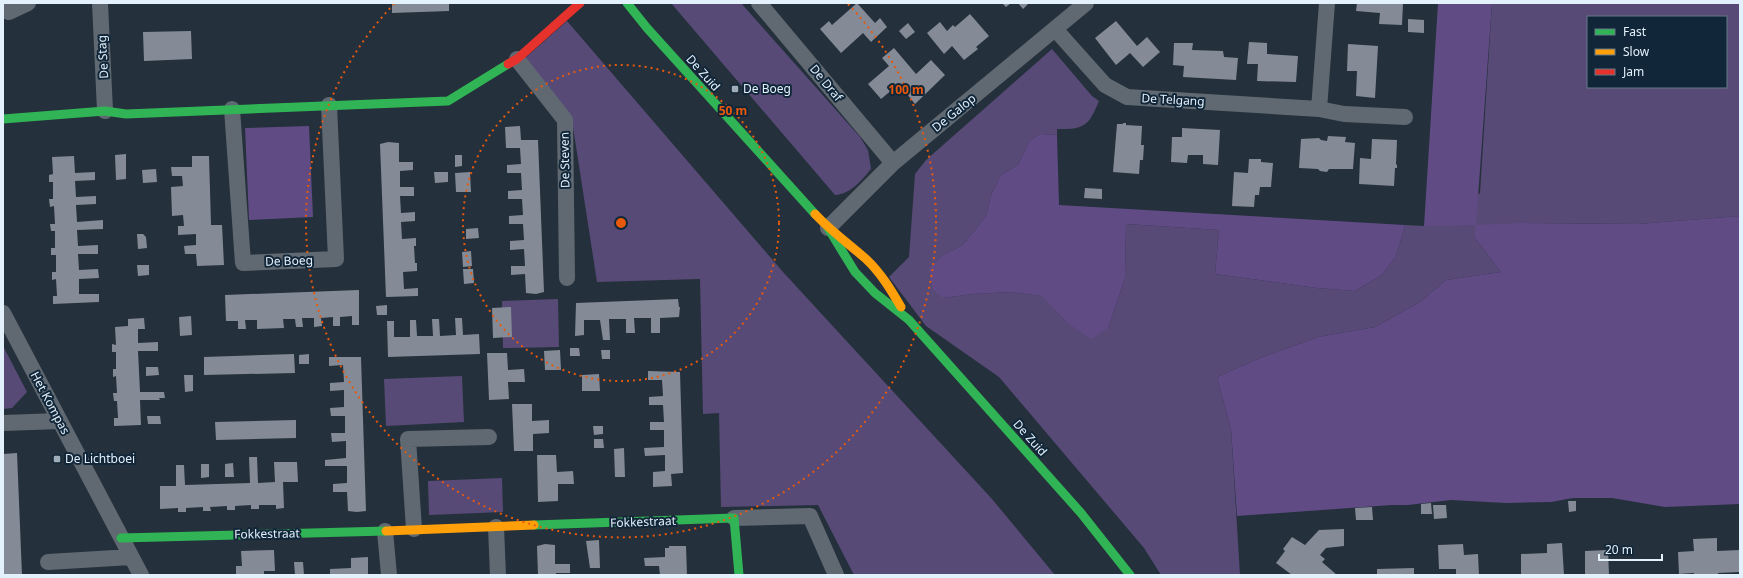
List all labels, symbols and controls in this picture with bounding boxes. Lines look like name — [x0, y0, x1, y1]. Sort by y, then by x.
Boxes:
legend — [1587, 16, 1727, 88]
text: Fast — [1623, 23, 1647, 40]
street label: De Stag — [93, 35, 112, 79]
text: Slow — [1623, 43, 1650, 60]
street label: De Zuid — [683, 51, 724, 94]
street label: De Draf — [806, 61, 847, 105]
text: Jam — [1622, 63, 1644, 80]
place label: De Boeg — [743, 80, 791, 97]
text: 100 m — [888, 81, 924, 98]
marker: De Boeg — [730, 84, 740, 94]
street label: De Telgang — [1141, 89, 1205, 110]
street label: De Galop — [928, 90, 979, 136]
text: 50 m — [719, 102, 747, 119]
street label: De Steven — [556, 132, 573, 188]
centre of rings — [614, 216, 628, 230]
street label: De Boeg — [265, 251, 313, 270]
street label: Het Kompas — [27, 368, 74, 437]
street label: De Zuid — [1010, 416, 1051, 459]
place label: De Lichtboei — [65, 450, 135, 467]
marker: De Lichtboei — [52, 454, 62, 464]
street label: Fokkestraat — [610, 512, 677, 531]
street label: Fokkestraat — [234, 524, 301, 543]
scale bar — [1599, 536, 1662, 562]
text: 20 m — [1605, 541, 1633, 558]

